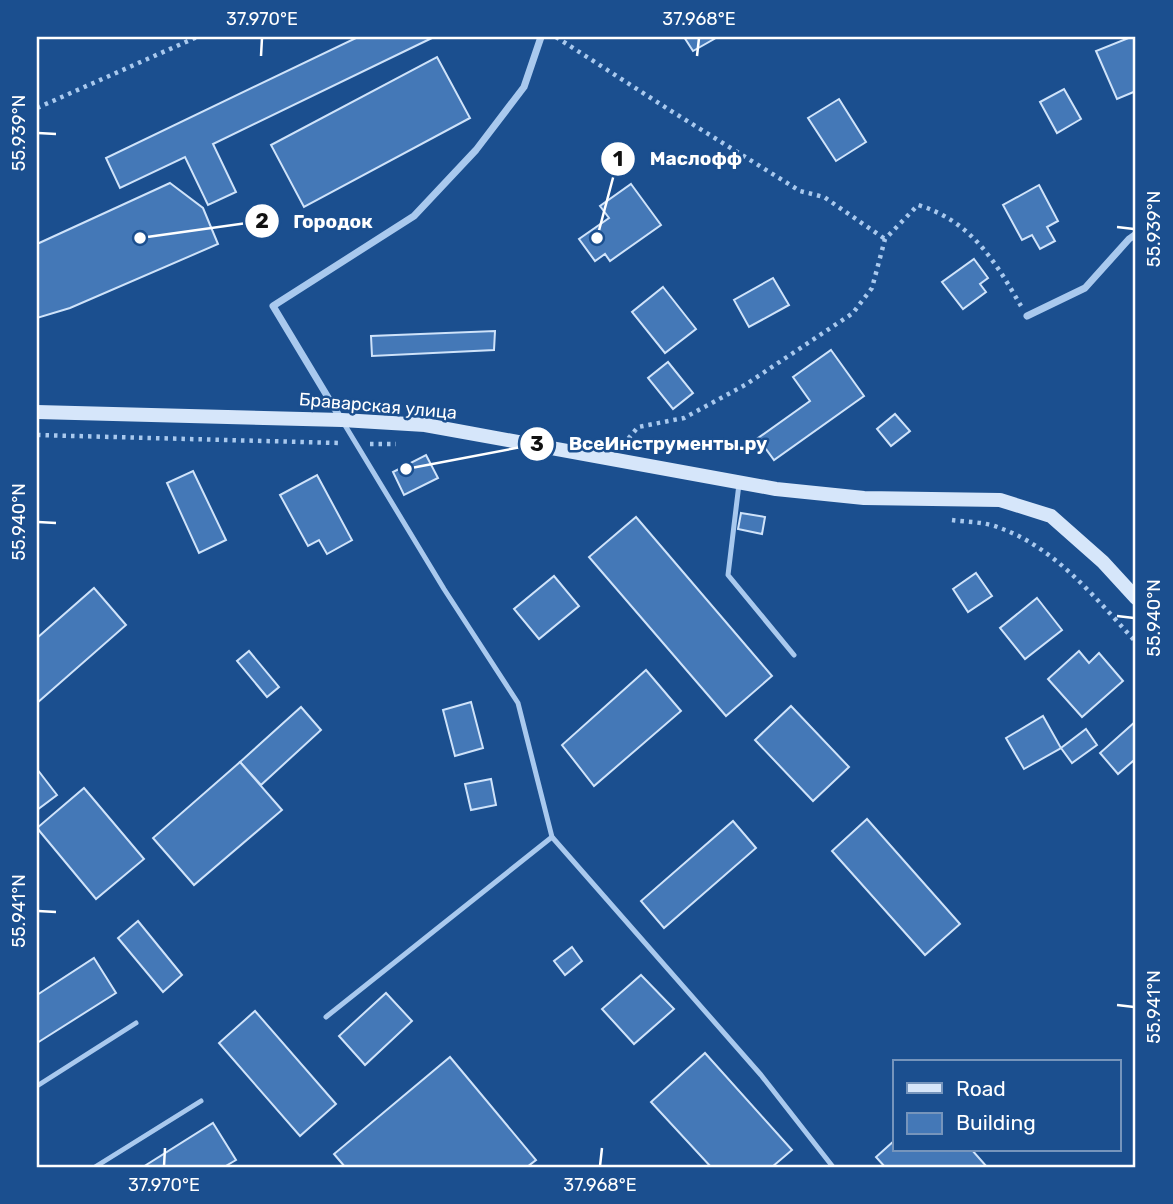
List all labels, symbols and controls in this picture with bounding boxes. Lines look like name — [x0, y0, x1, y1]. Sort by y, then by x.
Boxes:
text: 37.970°E — [226, 8, 298, 30]
text: 37.968°E — [662, 8, 736, 30]
text: 55.939°N — [8, 95, 30, 171]
callout: Маслофф — [601, 139, 756, 179]
text: 1 — [613, 146, 623, 171]
text: Маслофф — [650, 147, 742, 170]
text: 55.939°N — [1143, 191, 1165, 267]
callout: Городок — [245, 201, 387, 241]
text: 2 — [255, 208, 269, 233]
text: Городок — [293, 210, 373, 233]
street label: Браварская улица — [298, 388, 458, 424]
callout: ВсеИнструменты.ру — [520, 424, 782, 464]
text: 3 — [530, 431, 544, 456]
text: ВсеИнструменты.ру — [569, 432, 767, 455]
text: 55.940°N — [8, 483, 30, 561]
text: 55.940°N — [1143, 579, 1165, 657]
text: 55.941°N — [8, 874, 30, 948]
text: 55.941°N — [1143, 970, 1165, 1044]
legend — [893, 1060, 1120, 1152]
text: Road — [956, 1076, 1006, 1101]
text: Building — [956, 1110, 1036, 1135]
text: 37.970°E — [128, 1174, 200, 1196]
text: 37.968°E — [563, 1174, 637, 1196]

